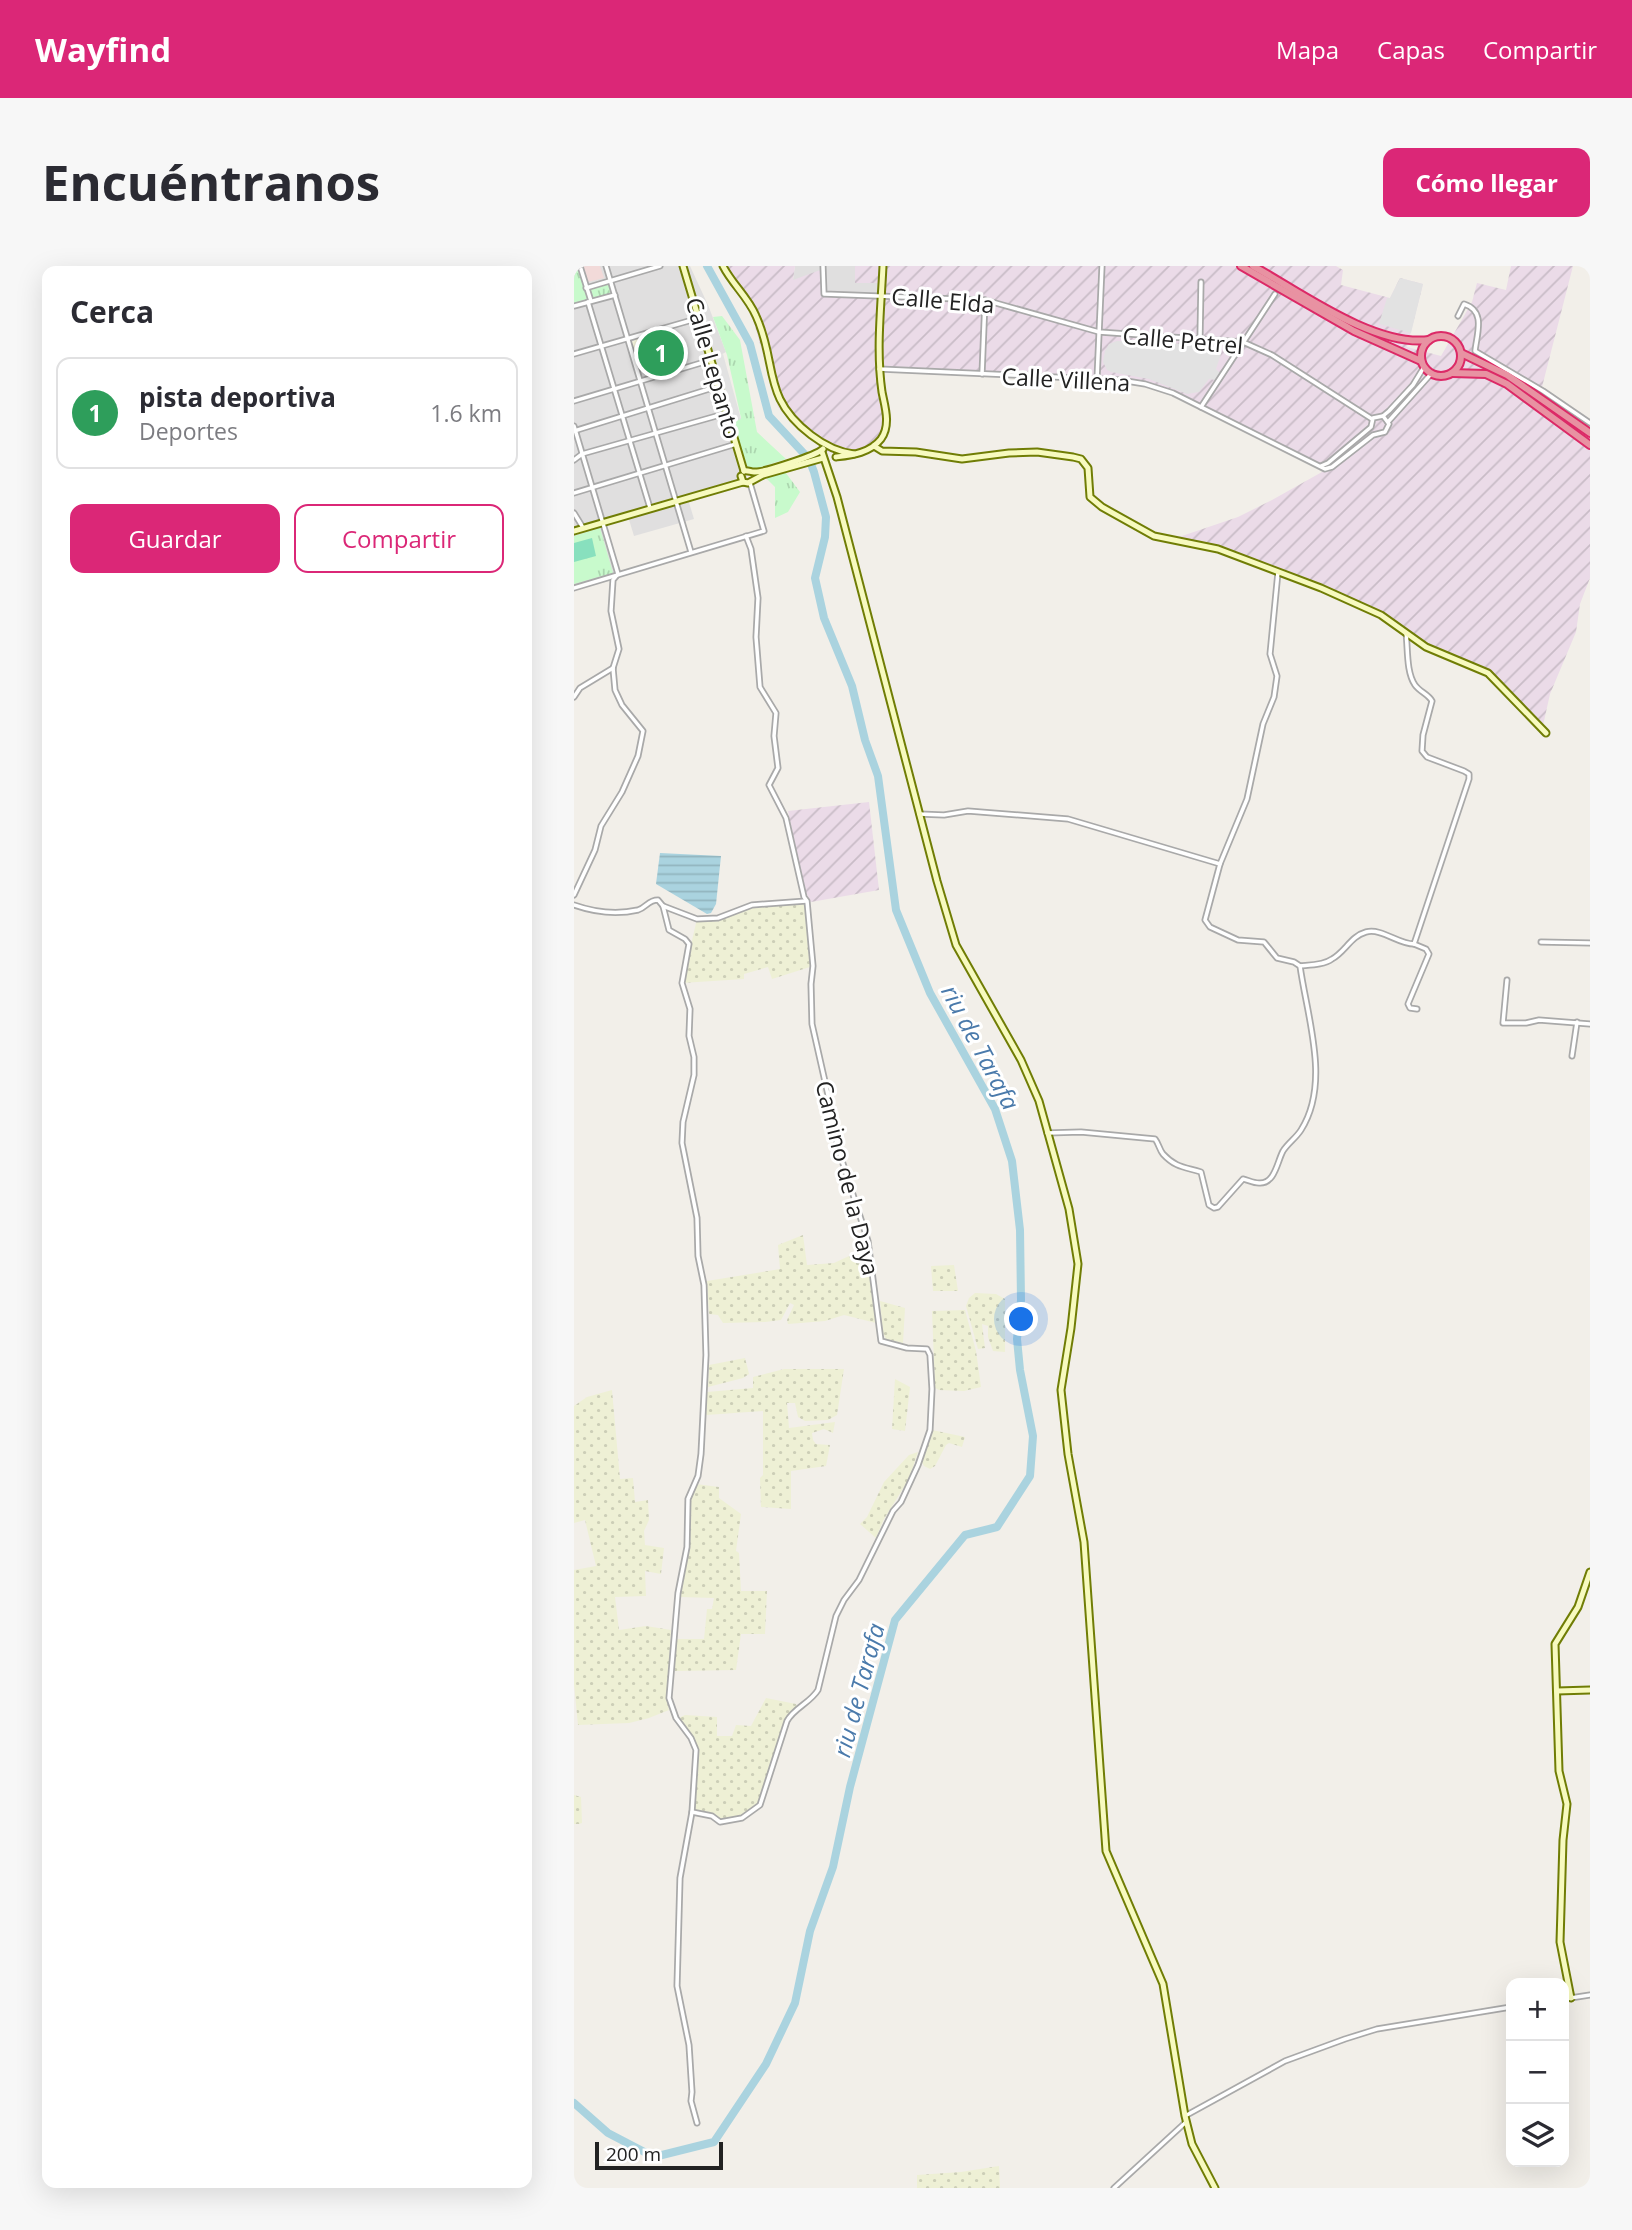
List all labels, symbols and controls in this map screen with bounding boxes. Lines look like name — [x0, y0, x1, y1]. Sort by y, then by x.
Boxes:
text: Wayfind — [35, 27, 171, 72]
text: Mapa — [1276, 33, 1339, 66]
text: Capas — [1377, 33, 1445, 66]
text: Compartir — [1483, 33, 1597, 66]
button: Cómo llegar — [1383, 148, 1590, 217]
text: Encuéntranos — [42, 149, 380, 215]
street label: Calle Elda — [890, 280, 996, 320]
text: Cerca — [70, 291, 154, 332]
street label: Calle Lepanto — [679, 294, 749, 442]
street label: Calle Petrel — [1121, 319, 1245, 361]
pin: 1 — [638, 327, 684, 379]
street label: Calle Villena — [1001, 360, 1131, 398]
text: pista deportiva — [139, 379, 336, 415]
text: 1 — [88, 397, 102, 429]
text: 1.6 km — [430, 397, 502, 429]
text: Deportes — [139, 415, 238, 447]
button: Guardar — [70, 504, 280, 573]
button: Compartir — [294, 504, 504, 573]
water label: riu de Tarafa — [934, 979, 1028, 1116]
street label: Camino de la Daya — [808, 1077, 888, 1279]
your location — [1004, 1302, 1038, 1336]
water label: riu de Tarafa — [824, 1619, 892, 1761]
map controls — [1506, 1978, 1569, 2167]
button: + — [1506, 1978, 1569, 2041]
button: − — [1506, 2041, 1569, 2104]
button: layers — [1506, 2104, 1569, 2167]
scale bar — [595, 2139, 723, 2171]
text: 200 m — [606, 2141, 661, 2167]

